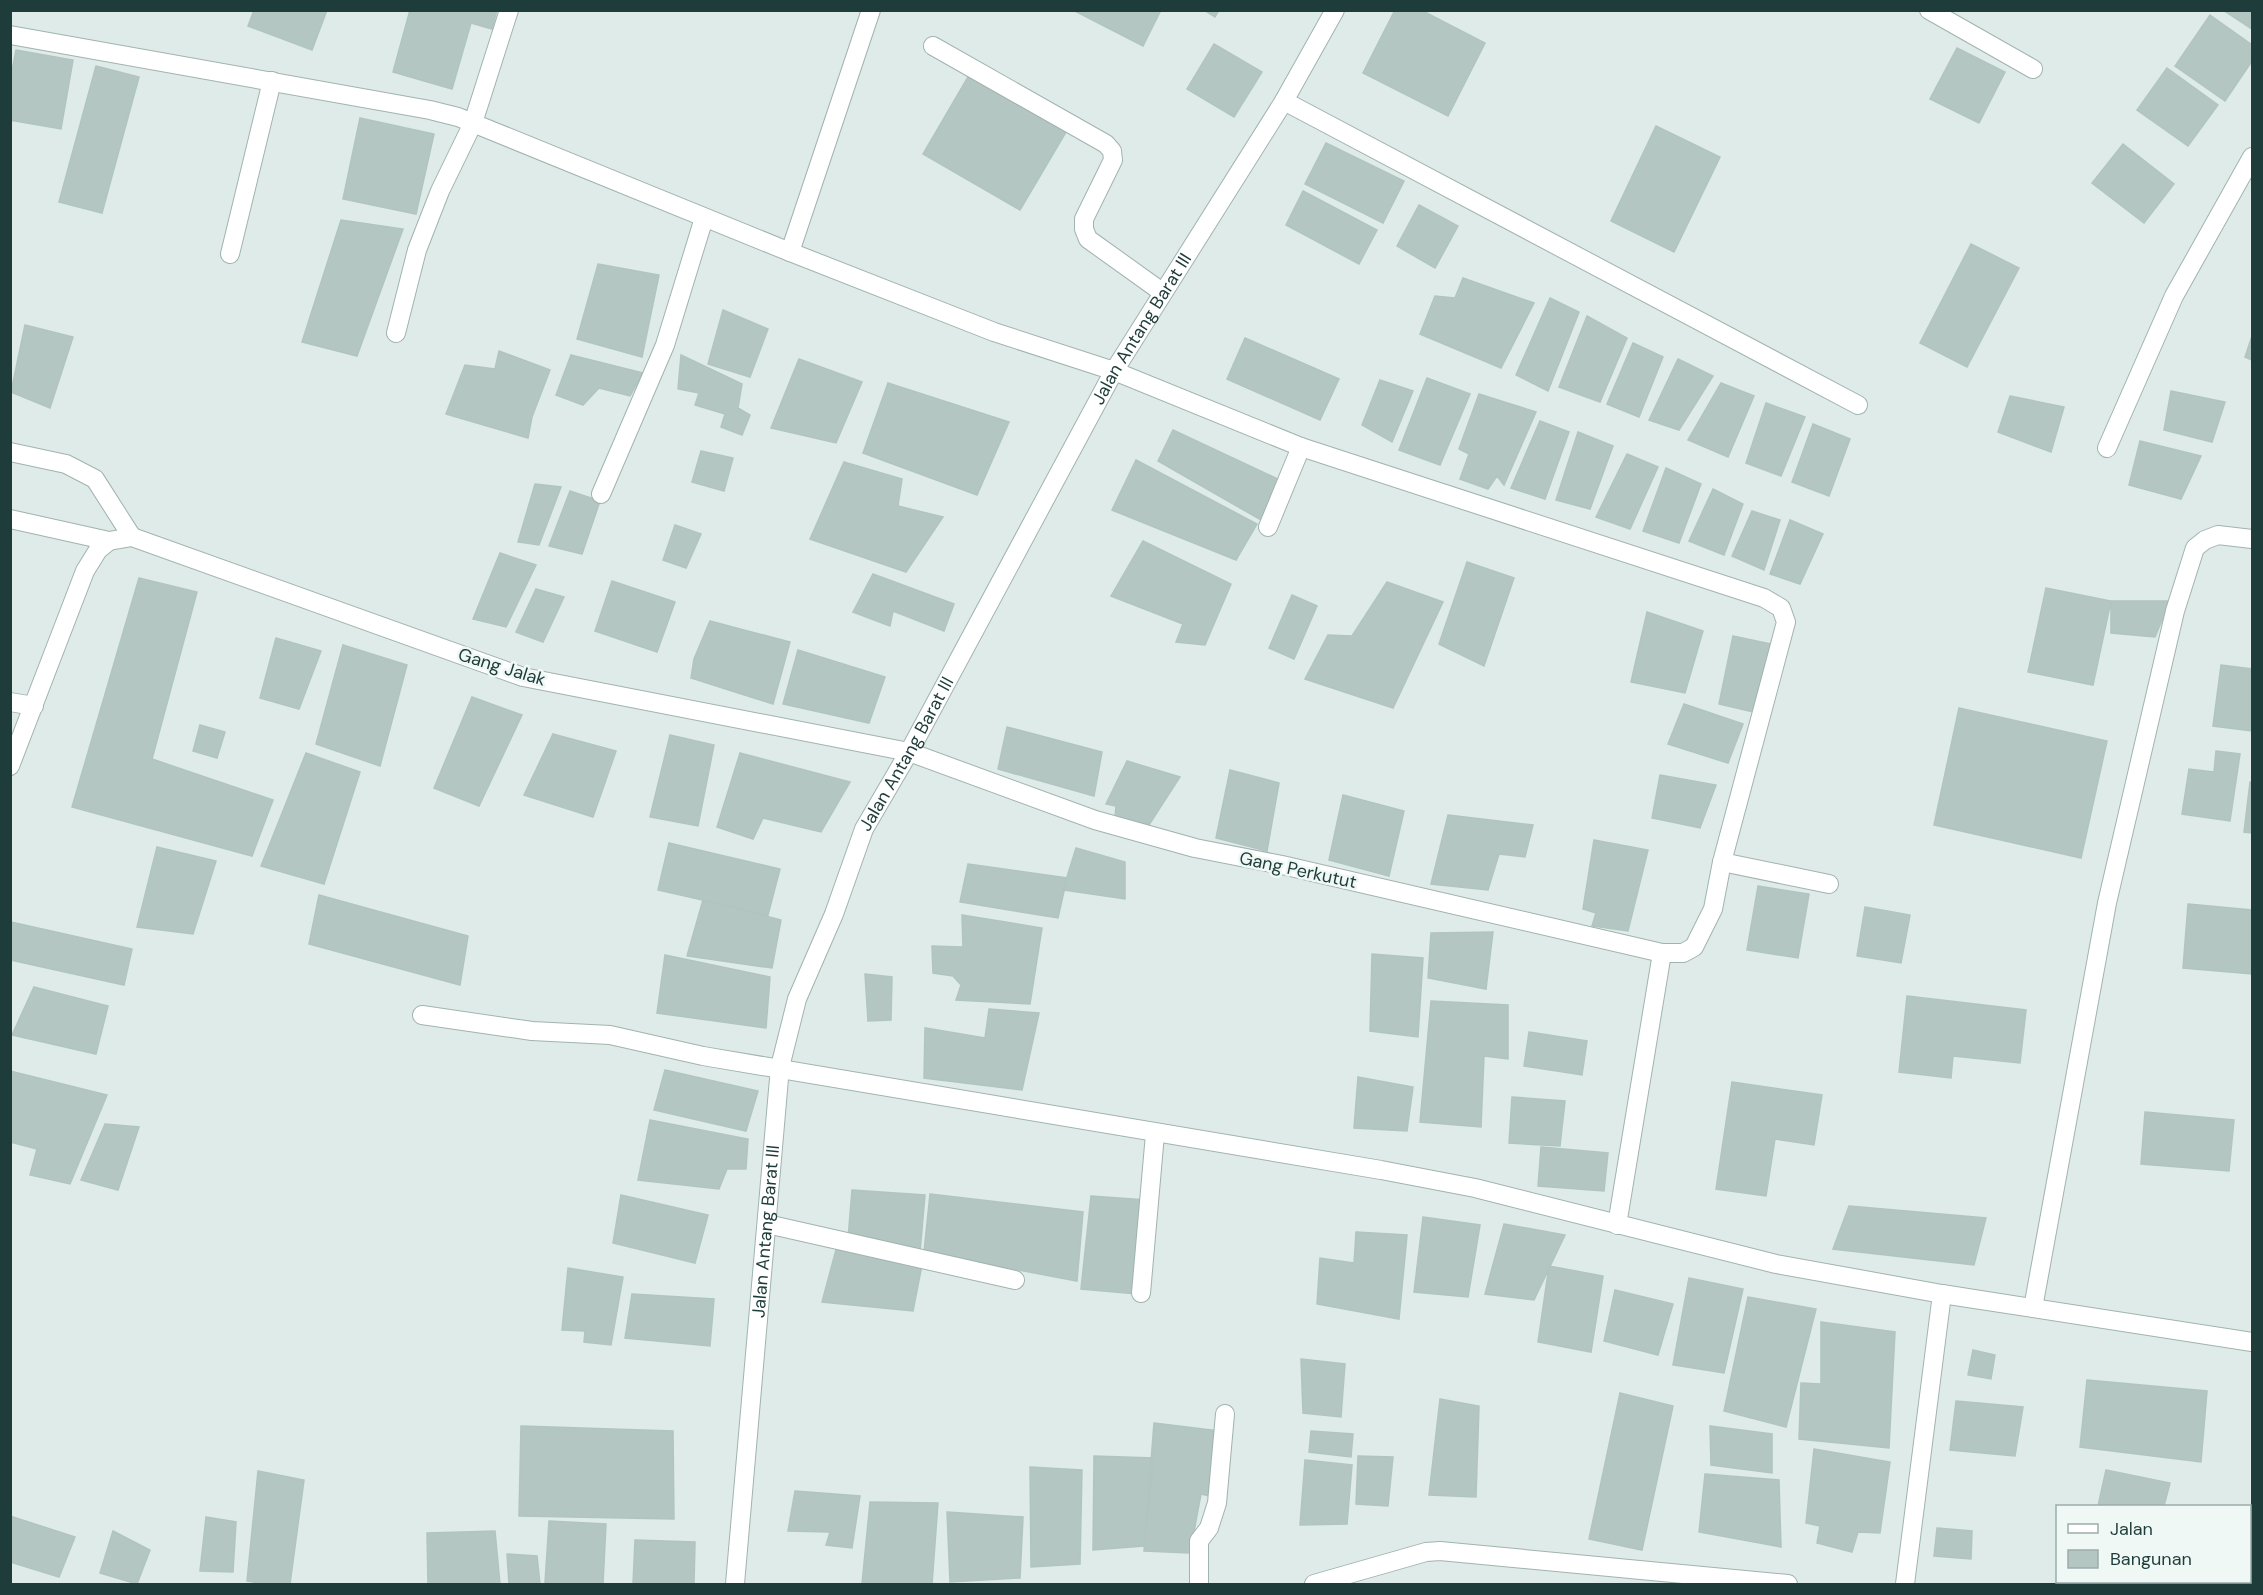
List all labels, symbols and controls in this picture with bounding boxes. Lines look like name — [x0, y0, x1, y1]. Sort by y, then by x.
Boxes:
street label: Jalan Antang Barat III — [1086, 249, 1197, 409]
street label: Gang Jalak — [455, 642, 549, 692]
street label: Jalan Antang Barat III — [853, 673, 959, 836]
street label: Gang Perkutut — [1237, 846, 1359, 894]
street label: Jalan Antang Barat III — [746, 1144, 785, 1319]
legend — [2056, 1505, 2251, 1583]
text: Jalan — [2110, 1517, 2153, 1541]
text: Bangunan — [2110, 1547, 2192, 1571]

